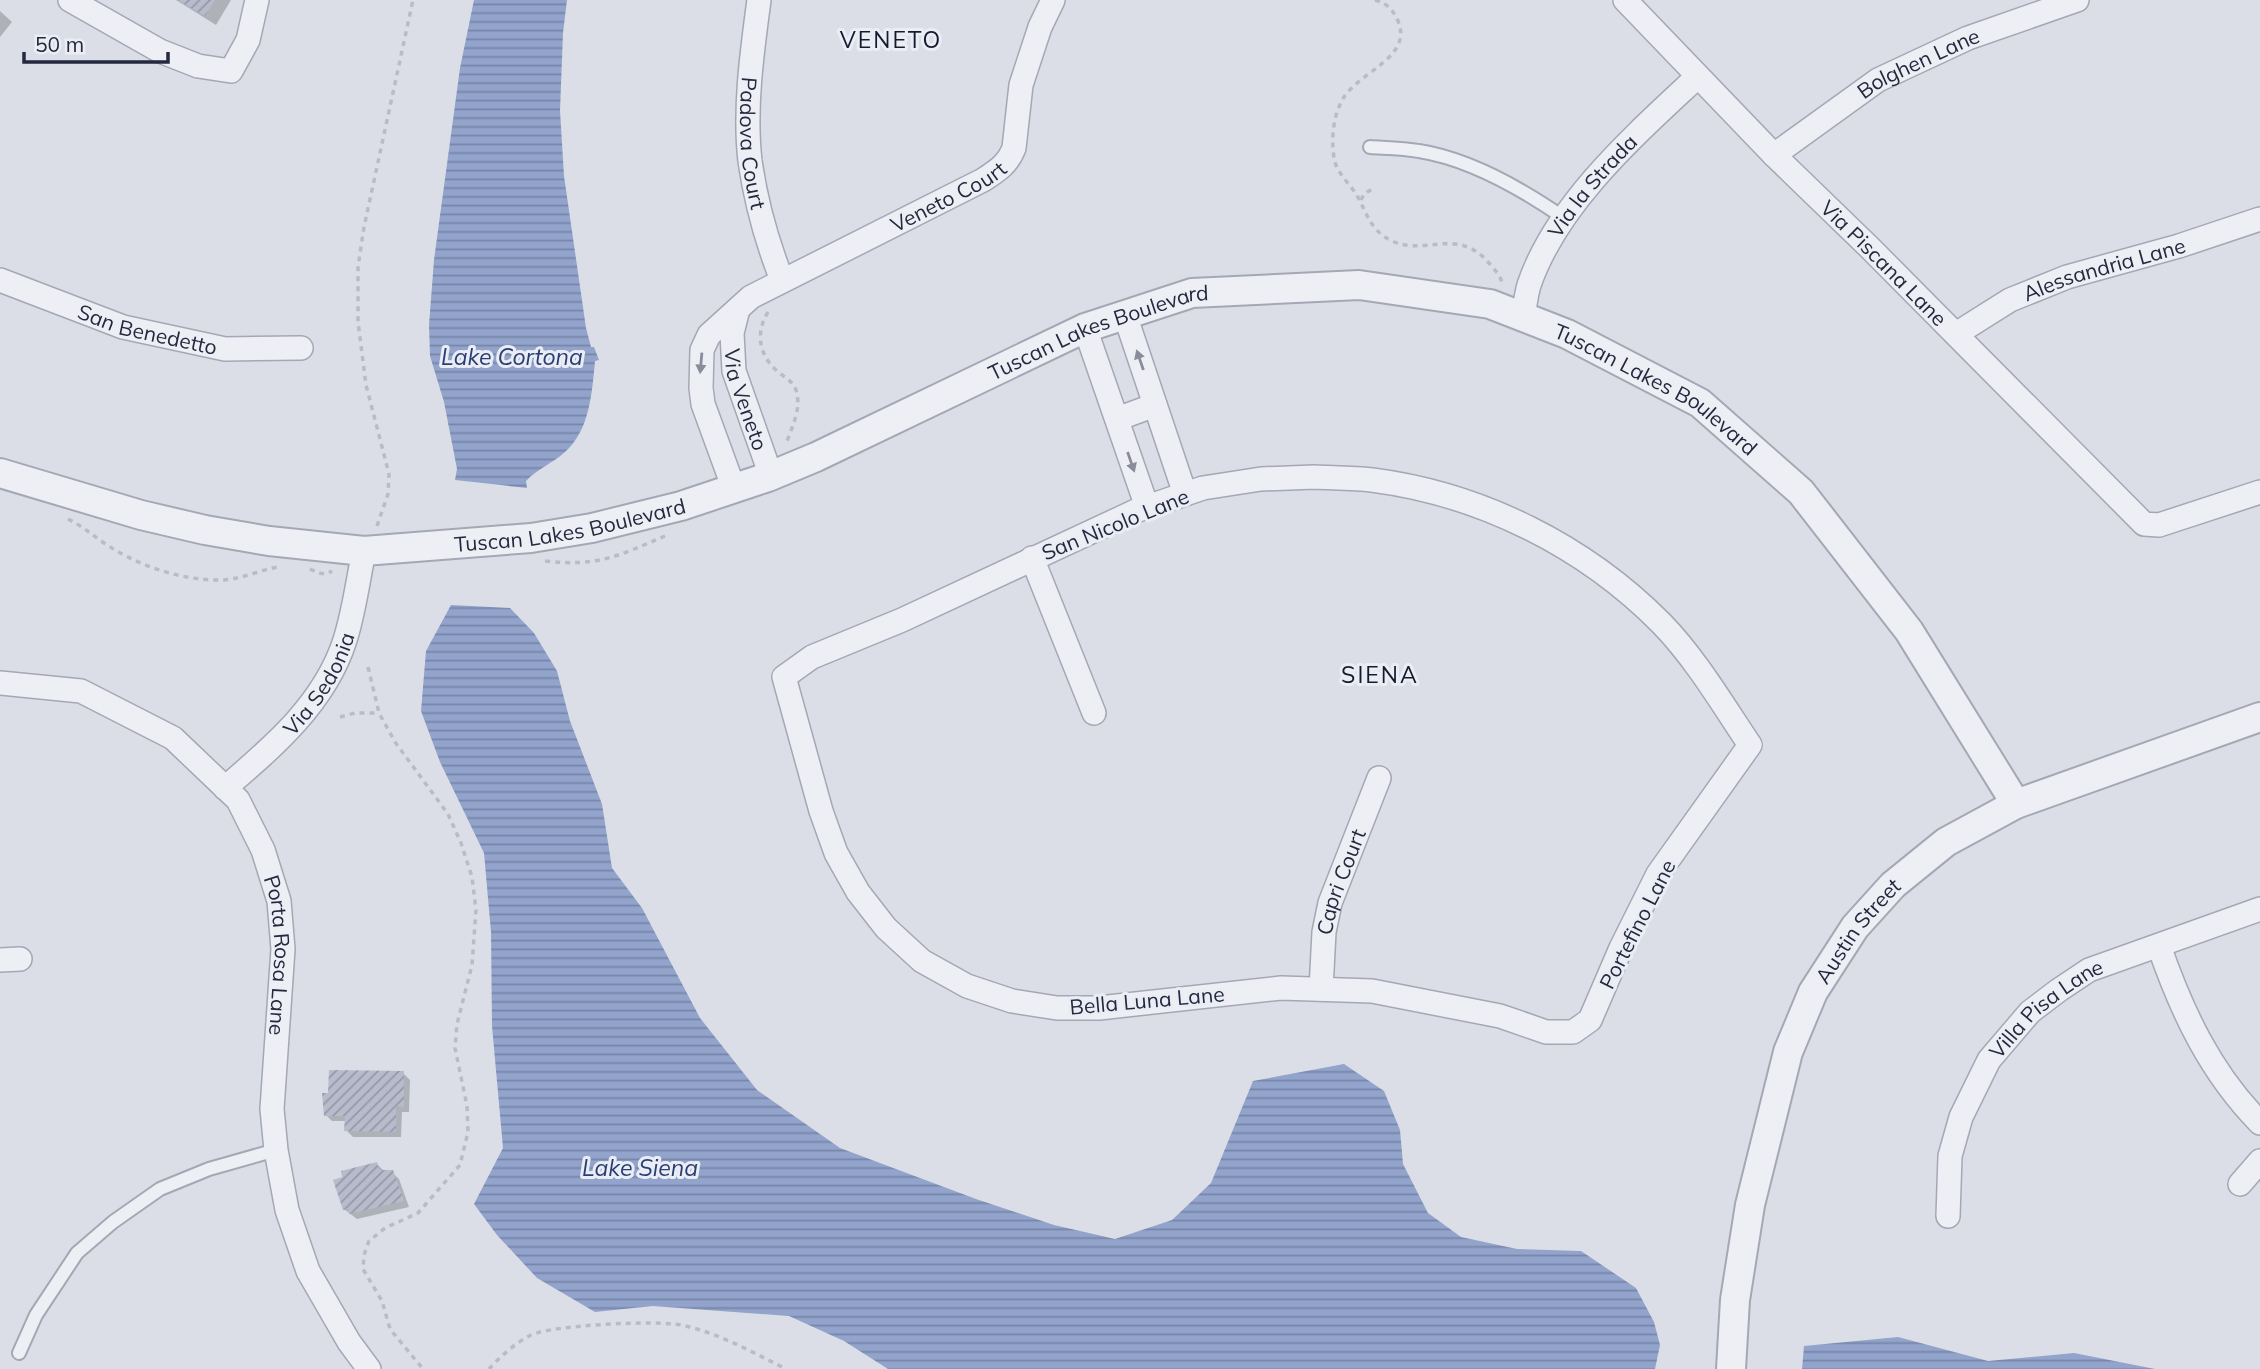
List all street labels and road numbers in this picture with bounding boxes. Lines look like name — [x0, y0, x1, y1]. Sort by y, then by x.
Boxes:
street label: Bolghen Lane — [1852, 22, 1983, 104]
street label: Padova Court — [735, 76, 772, 212]
street label: Via la Strada — [1542, 129, 1642, 242]
street label: Veneto Court — [886, 156, 1011, 238]
street label: Via Piscana Lane — [1815, 194, 1953, 331]
street label: Alessandria Lane — [2019, 232, 2189, 307]
street label: Tuscan Lakes Boulevard — [984, 279, 1209, 385]
street label: San Benedetto — [74, 298, 220, 360]
street label: Tuscan Lakes Boulevard — [1551, 317, 1763, 461]
street label: Via Veneto — [720, 348, 774, 454]
street label: San Nicolo Lane — [1038, 483, 1192, 565]
street label: Tuscan Lakes Boulevard — [453, 492, 688, 557]
street label: Via Sedonia — [277, 629, 360, 741]
street label: Capri Court — [1311, 825, 1371, 937]
street label: Portefino Lane — [1593, 855, 1681, 993]
street label: Porta Rosa Lane — [259, 872, 296, 1036]
street label: Austin Street — [1809, 872, 1905, 988]
street label: Villa Pisa Lane — [1983, 953, 2106, 1063]
street label: Bella Luna Lane — [1069, 980, 1225, 1020]

